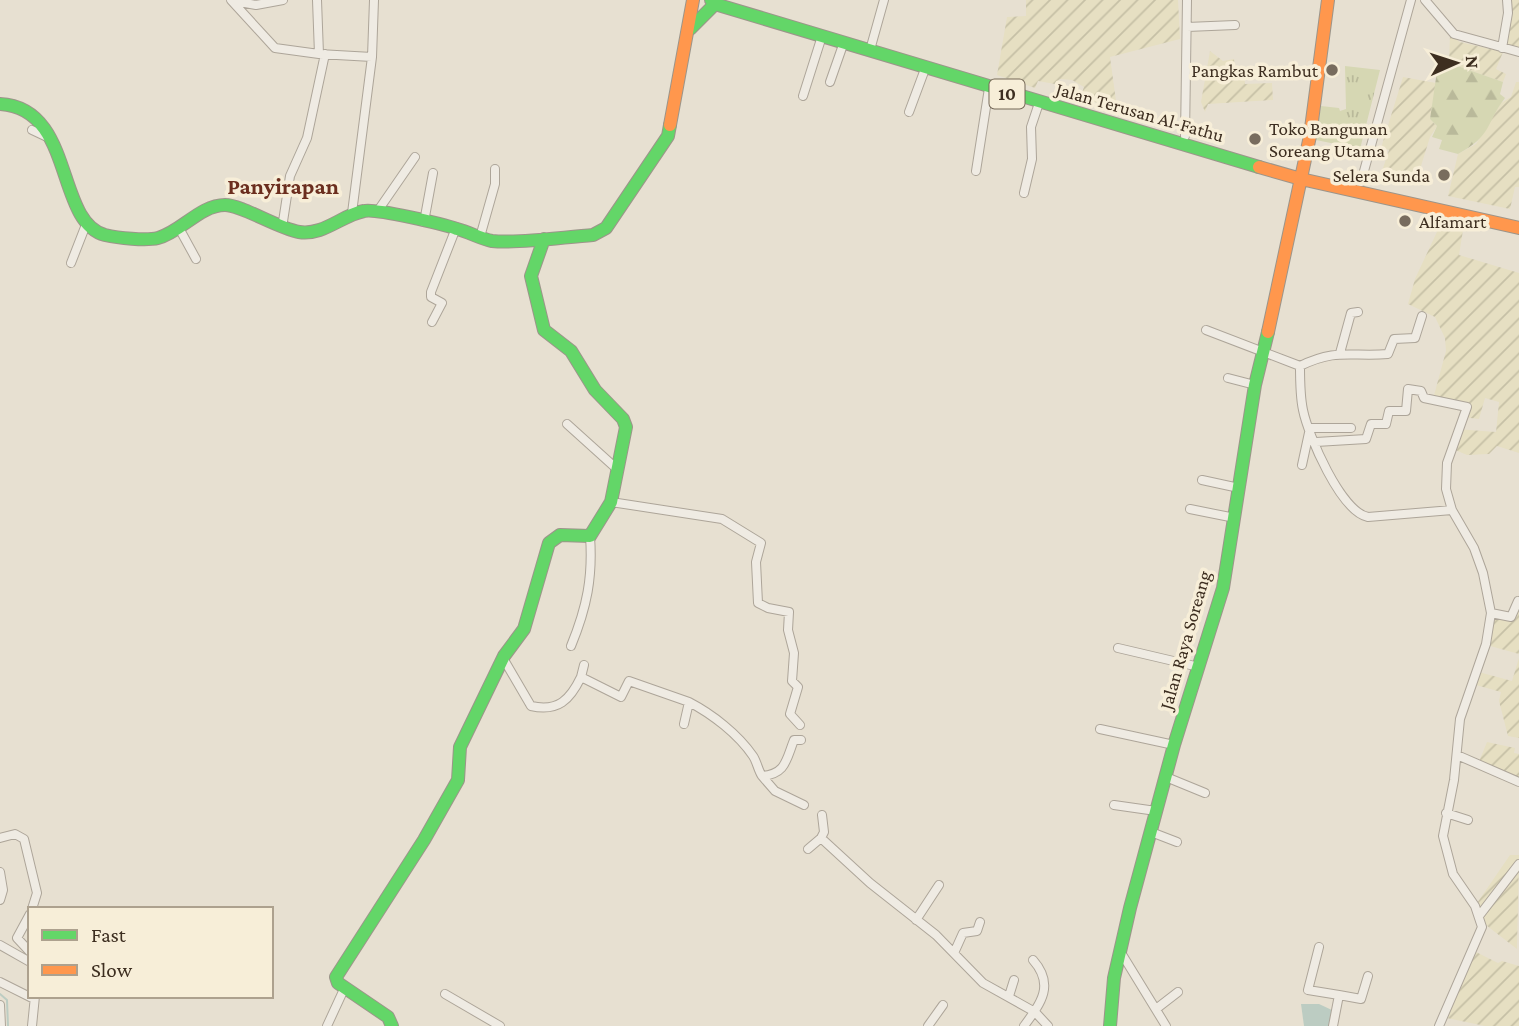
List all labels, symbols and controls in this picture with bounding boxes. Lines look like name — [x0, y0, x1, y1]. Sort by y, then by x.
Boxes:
north arrow — [1421, 28, 1491, 98]
text: N — [1462, 55, 1483, 69]
place label: Pangkas Rambut — [1191, 60, 1319, 81]
marker: Pangkas Rambut — [1324, 62, 1340, 78]
street label: Jalan Terusan Al-Fathu — [1052, 77, 1226, 146]
road number: 10 — [990, 80, 1024, 108]
place label: Toko Bangunan Soreang Utama — [1269, 118, 1388, 161]
marker: Toko Bangunan Soreang Utama — [1247, 131, 1263, 147]
place label: Selera Sunda — [1333, 165, 1430, 186]
marker: Selera Sunda — [1436, 167, 1452, 183]
district label: Panyirapan — [227, 173, 339, 199]
place label: Alfamart — [1419, 211, 1487, 232]
marker: Alfamart — [1397, 213, 1413, 229]
street label: Jalan Raya Soreang — [1155, 568, 1215, 714]
legend — [28, 907, 273, 998]
text: Fast — [91, 923, 127, 947]
text: Slow — [91, 958, 133, 982]

